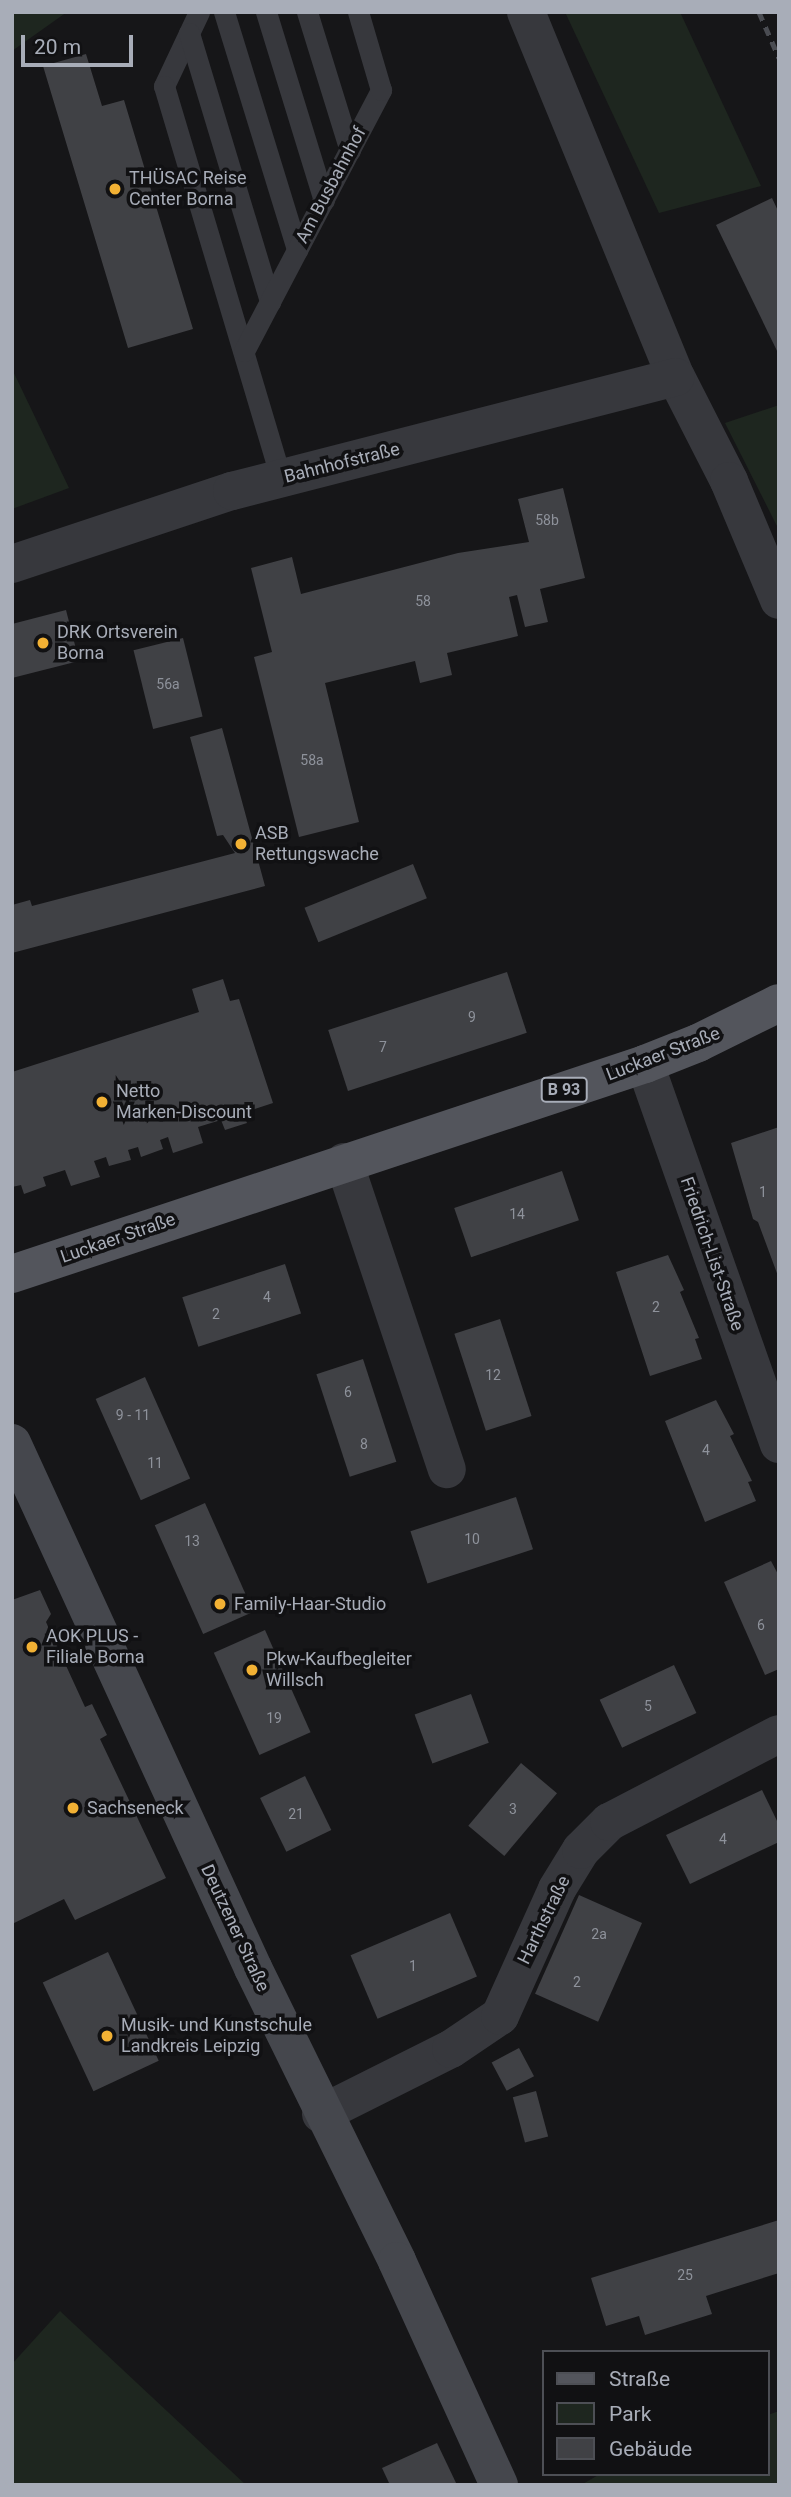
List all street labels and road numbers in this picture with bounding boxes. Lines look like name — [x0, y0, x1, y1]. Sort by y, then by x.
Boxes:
street label: Am Busbahnhof — [291, 123, 371, 247]
street label: Bahnhofstraße — [282, 438, 402, 488]
street label: Luckaer Straße — [603, 1022, 723, 1086]
road number: B 93 — [540, 1078, 588, 1102]
street label: Friedrich-List-Straße — [676, 1174, 748, 1334]
street label: Luckaer Straße — [58, 1208, 178, 1268]
street label: Deutzener Straße — [196, 1861, 274, 1995]
street label: Harthstraße — [513, 1872, 575, 1968]

